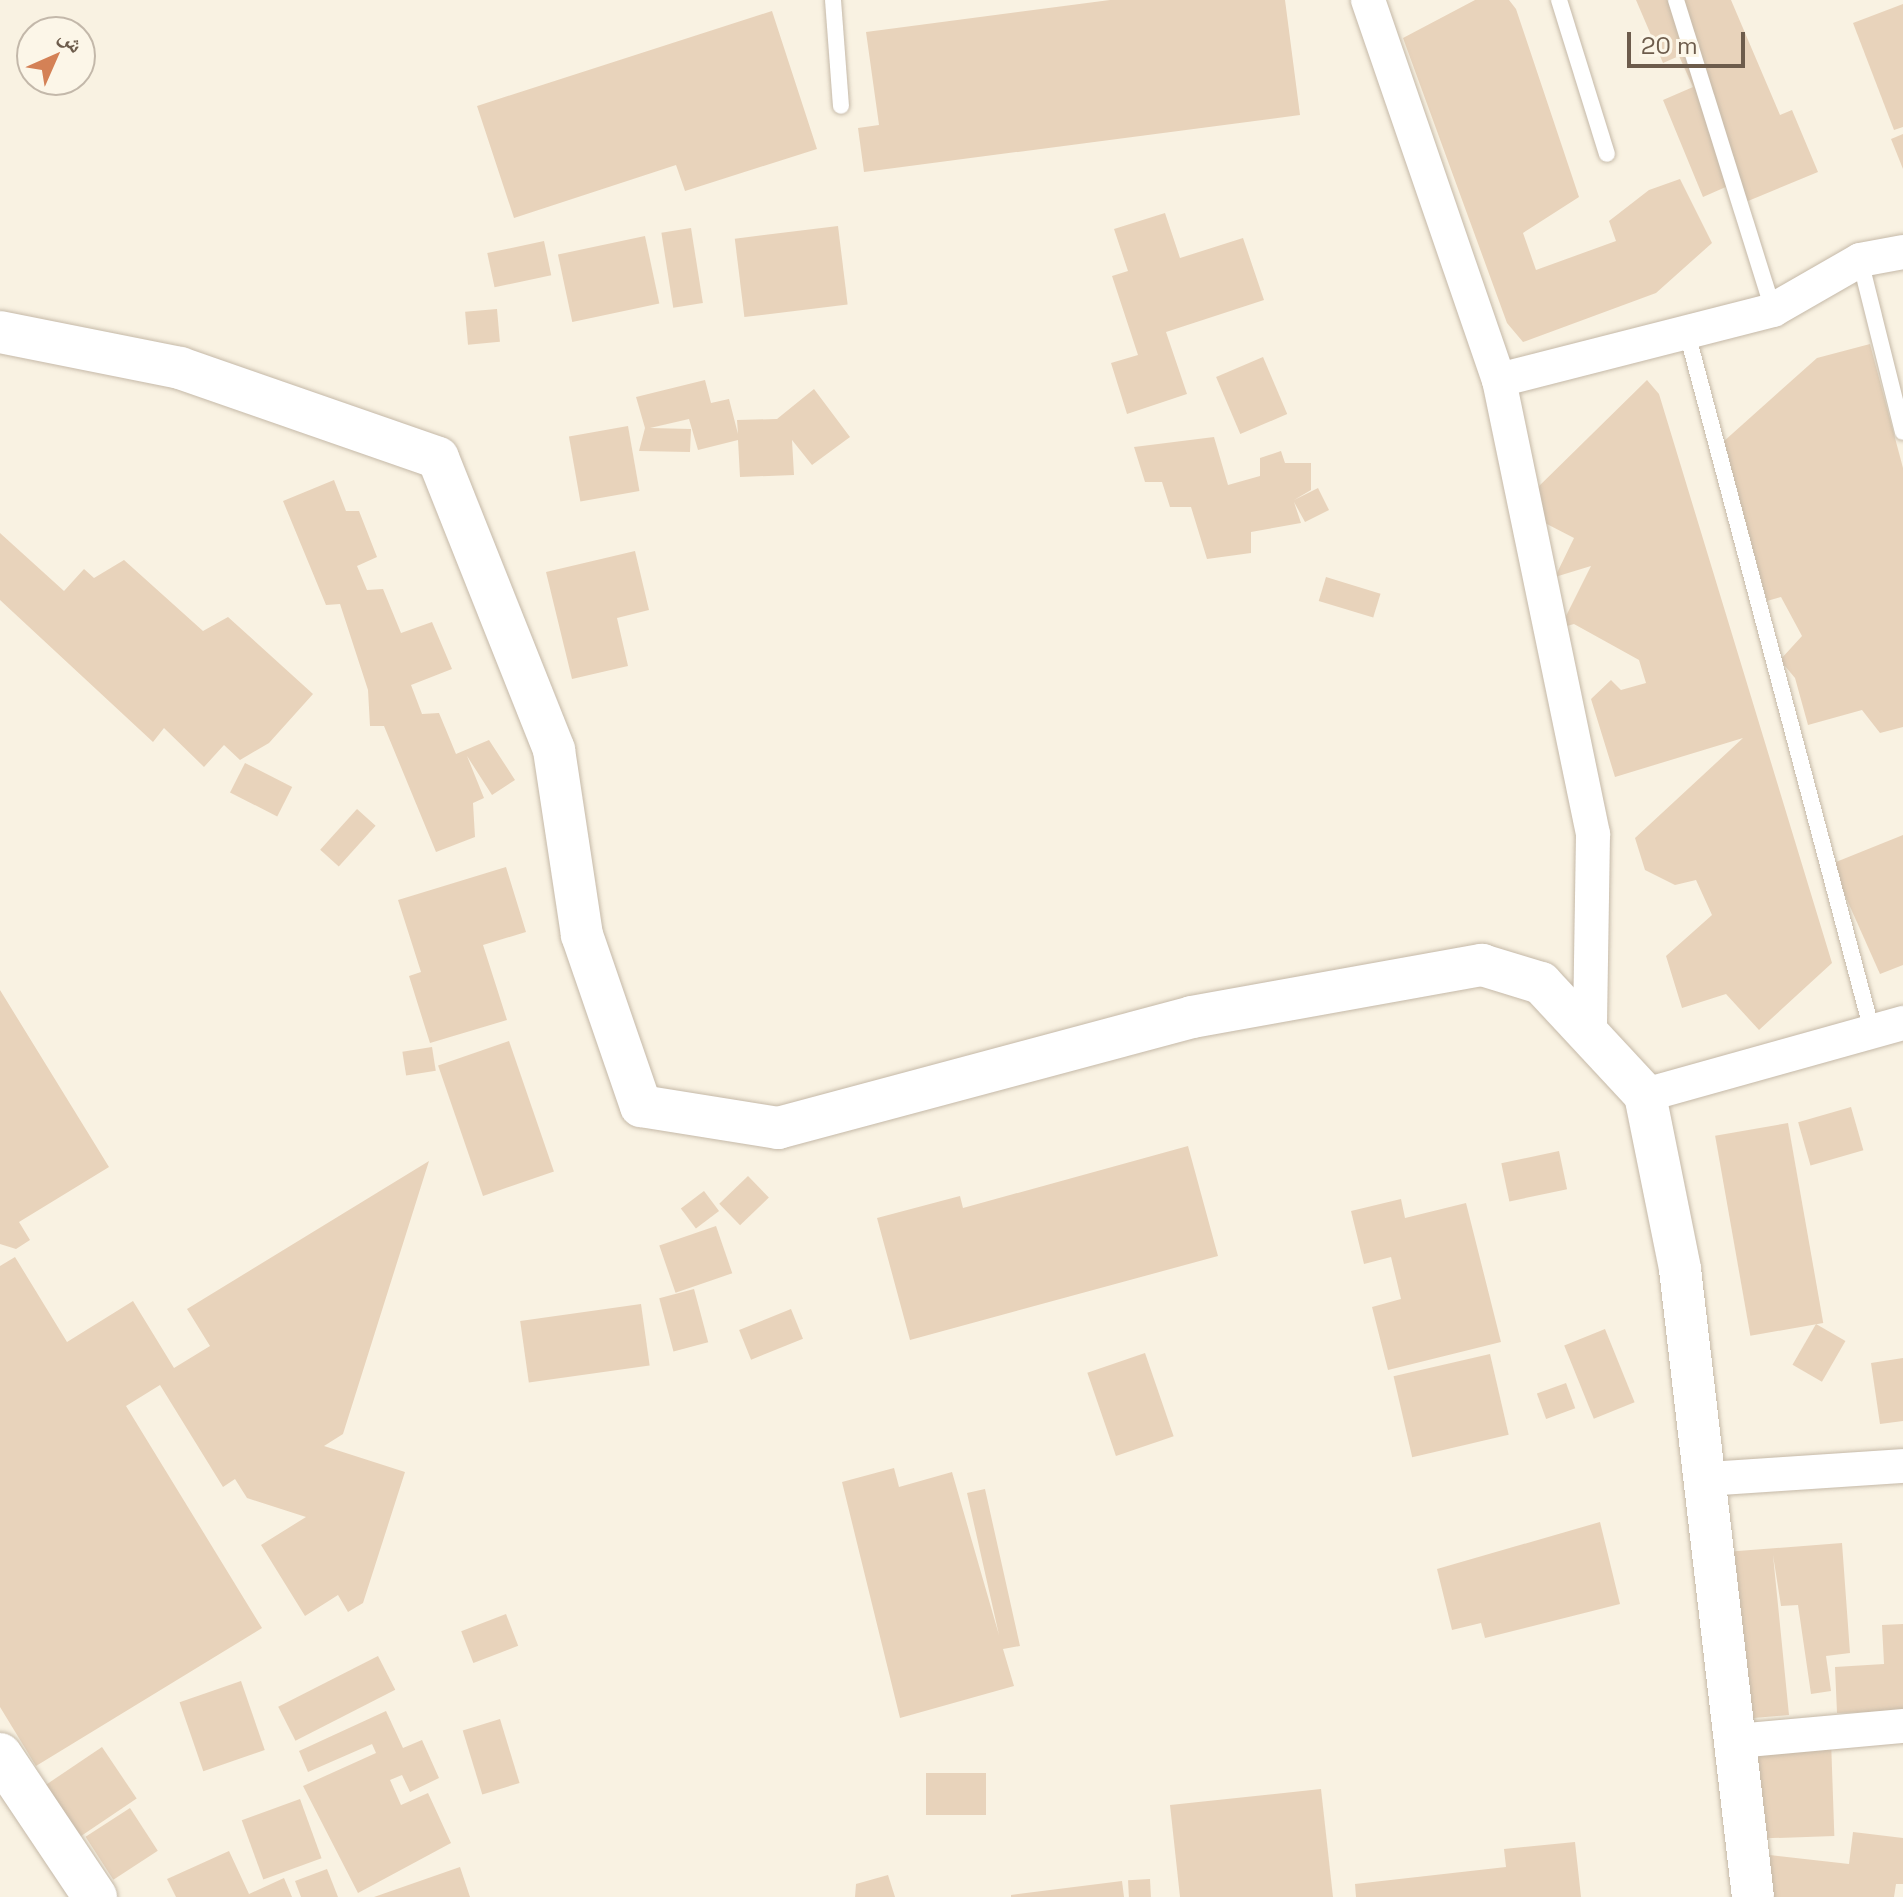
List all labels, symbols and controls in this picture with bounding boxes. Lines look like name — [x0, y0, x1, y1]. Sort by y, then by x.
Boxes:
north arrow — [16, 16, 96, 96]
scale bar — [1631, 16, 1749, 66]
text: ش — [53, 22, 90, 59]
text: 20 m — [1641, 30, 1698, 61]

